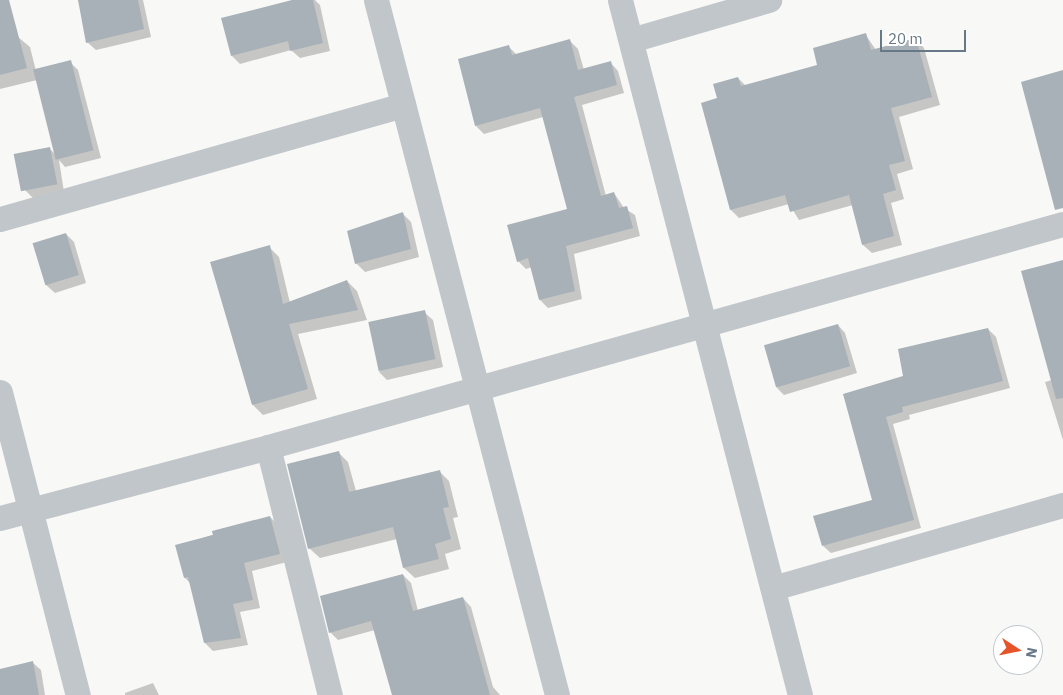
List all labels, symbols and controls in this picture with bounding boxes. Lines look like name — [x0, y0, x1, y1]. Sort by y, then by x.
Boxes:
scale bar — [883, 20, 969, 52]
text: 20 m — [888, 29, 923, 48]
north arrow — [993, 625, 1043, 675]
text: N — [1022, 646, 1042, 659]

